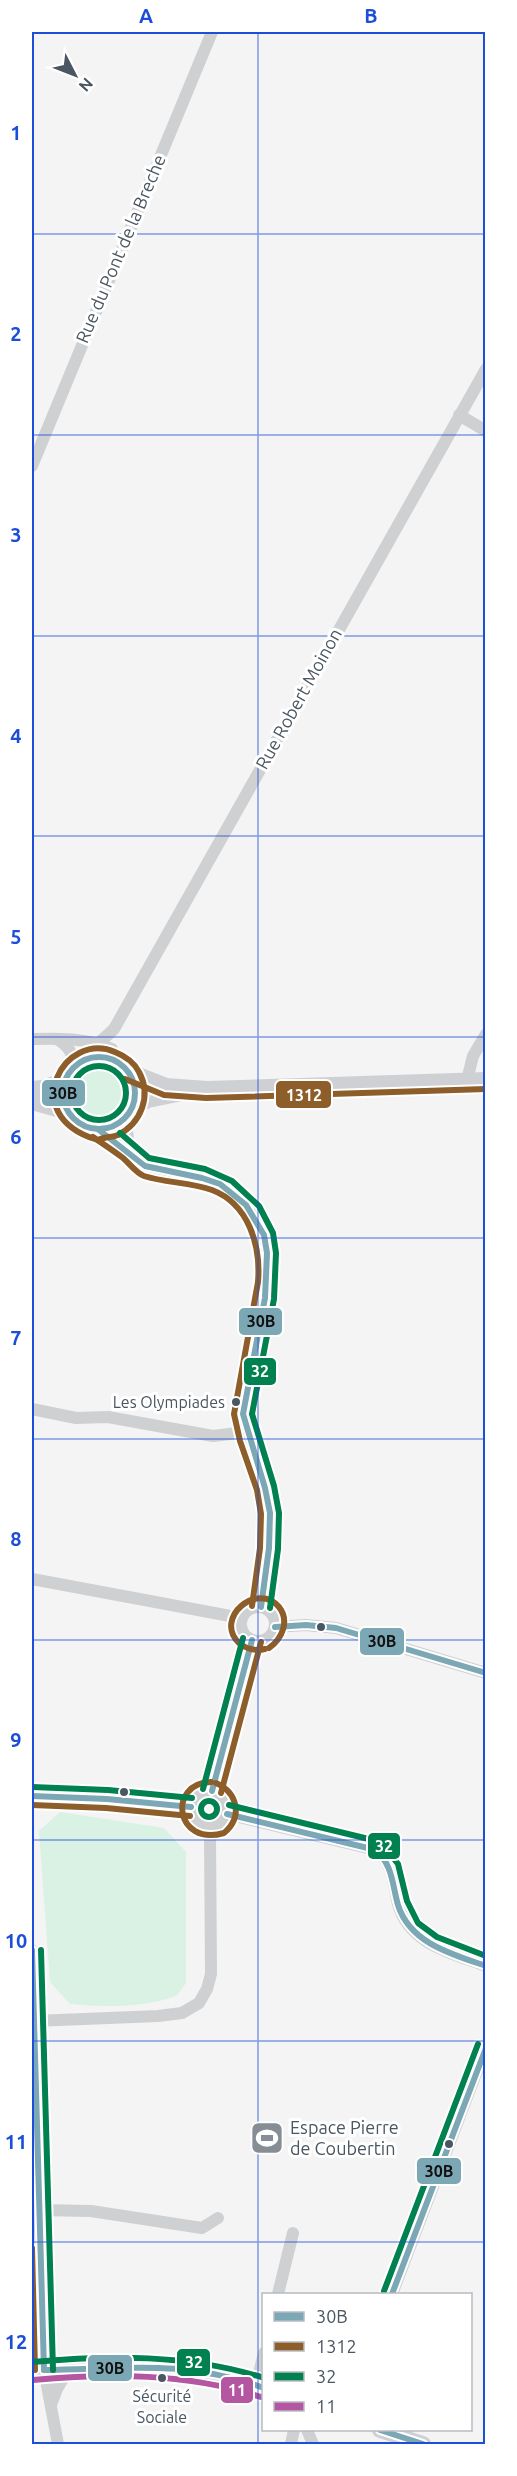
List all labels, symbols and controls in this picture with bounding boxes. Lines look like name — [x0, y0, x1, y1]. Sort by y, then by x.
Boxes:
text: A — [139, 4, 153, 27]
text: B — [364, 4, 378, 27]
north arrow — [45, 45, 105, 105]
text: N — [75, 75, 97, 95]
text: 1 — [10, 121, 22, 144]
street label: Rue du Pont de la Breche — [71, 151, 169, 346]
text: 2 — [10, 322, 22, 345]
text: 3 — [10, 523, 22, 546]
street label: Rue Robert Moinon — [251, 625, 345, 772]
text: 4 — [10, 724, 22, 747]
text: 5 — [10, 925, 22, 948]
line badge: 30B — [41, 1079, 86, 1107]
line badge: 1312 — [275, 1080, 332, 1109]
text: 30B — [49, 1084, 77, 1102]
text: 1312 — [286, 1086, 322, 1104]
text: 6 — [10, 1125, 22, 1148]
line badge: 30B — [238, 1307, 283, 1336]
text: 30B — [247, 1312, 275, 1330]
text: 7 — [10, 1326, 22, 1349]
line badge: 32 — [243, 1357, 277, 1386]
text: 32 — [251, 1362, 269, 1380]
place label: Les Olympiades — [113, 1393, 225, 1411]
marker: Les Olympiades — [230, 1396, 242, 1408]
text: 8 — [10, 1527, 22, 1550]
unlabelled marker — [315, 1621, 327, 1633]
line badge: 30B — [359, 1627, 405, 1656]
text: 30B — [368, 1632, 396, 1650]
text: 9 — [10, 1728, 22, 1751]
unlabelled marker — [118, 1786, 130, 1798]
line badge: 32 — [367, 1832, 401, 1860]
text: 32 — [375, 1837, 393, 1855]
text: 10 — [5, 1929, 27, 1952]
place label: Espace Pierre de Coubertin — [290, 2117, 399, 2158]
sports icon: Espace Pierre de Coubertin — [249, 2120, 285, 2156]
text: 11 — [5, 2130, 27, 2153]
unlabelled marker — [443, 2138, 455, 2150]
line badge: 30B — [416, 2157, 462, 2185]
text: 30B — [425, 2162, 453, 2180]
legend — [262, 2293, 472, 2431]
text: 30B — [316, 2306, 348, 2326]
text: 12 — [5, 2330, 27, 2353]
text: 1312 — [316, 2336, 357, 2356]
line badge: 32 — [176, 2348, 211, 2377]
text: 32 — [185, 2353, 203, 2371]
line badge: 30B — [87, 2354, 133, 2382]
text: 30B — [96, 2359, 124, 2377]
text: 32 — [316, 2366, 336, 2386]
marker: Sécurité Sociale — [156, 2372, 168, 2384]
line badge: 11 — [220, 2376, 254, 2404]
text: 11 — [228, 2381, 246, 2399]
place label: Sécurité Sociale — [133, 2387, 191, 2426]
text: 11 — [316, 2396, 336, 2416]

